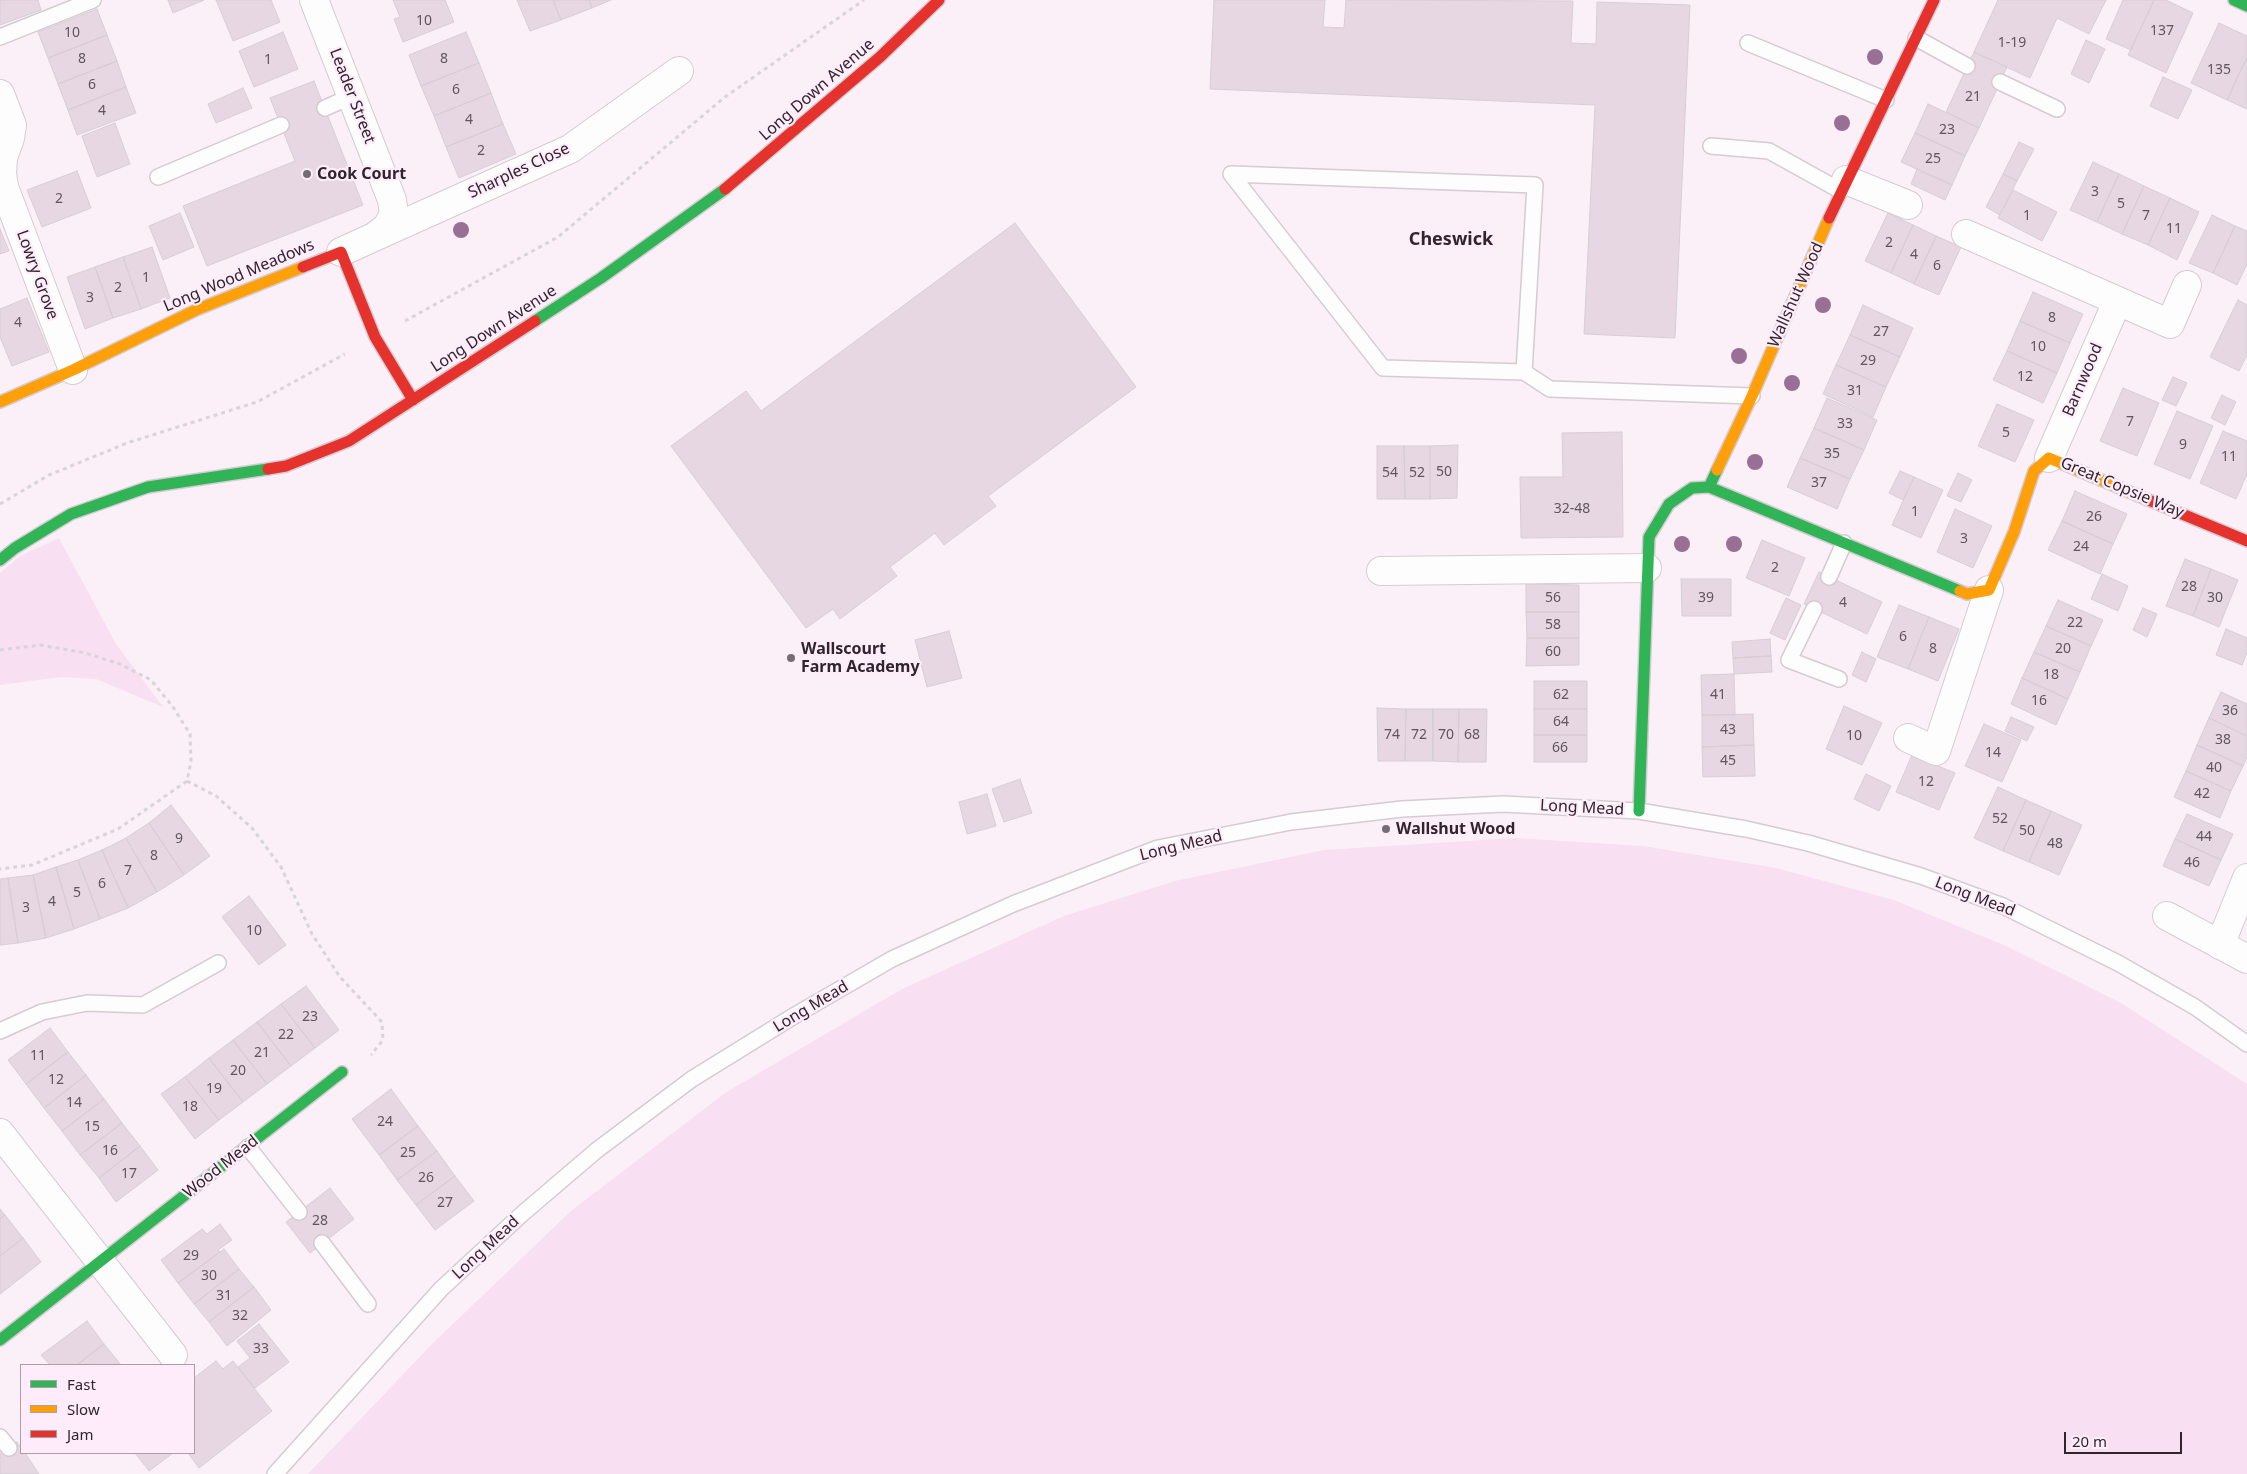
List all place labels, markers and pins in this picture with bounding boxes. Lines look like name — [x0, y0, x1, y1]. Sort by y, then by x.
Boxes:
place label: Cook Court — [317, 164, 406, 184]
marker: Cook Court — [301, 168, 313, 180]
place label: Wallscourt Farm Academy — [801, 639, 920, 677]
marker: Wallscourt Farm Academy — [785, 652, 797, 664]
place label: Wallshut Wood — [1396, 819, 1515, 839]
marker: Wallshut Wood — [1380, 823, 1392, 835]

